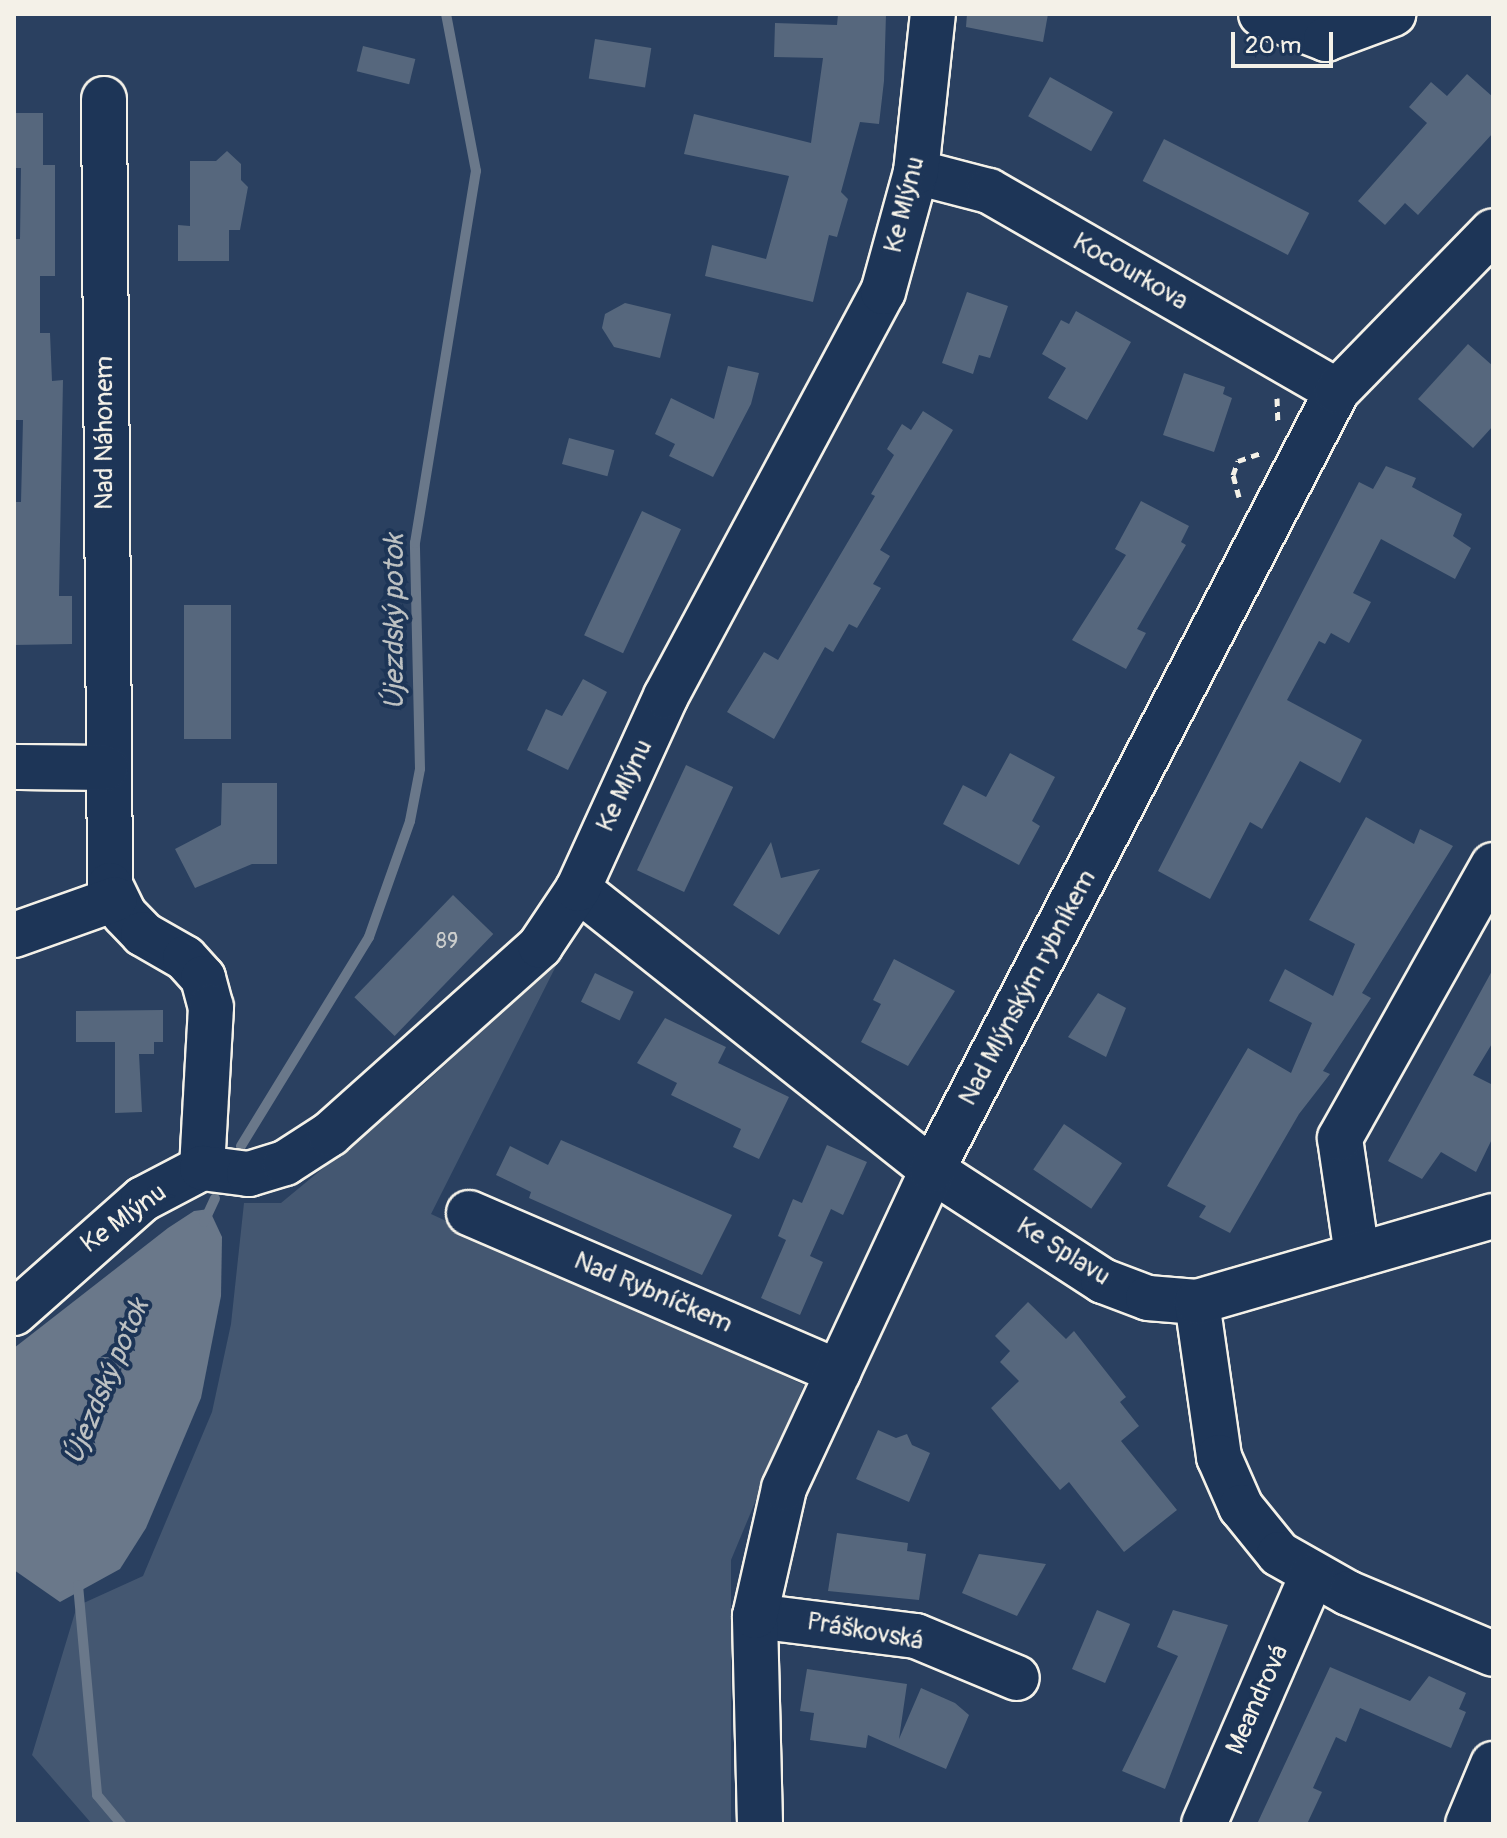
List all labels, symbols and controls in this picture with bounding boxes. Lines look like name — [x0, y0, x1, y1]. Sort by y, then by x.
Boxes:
scale bar — [1235, 16, 1337, 66]
text: 20 m — [1245, 31, 1301, 60]
street label: Ke Mlýnu — [878, 154, 932, 256]
street label: Kocourkova — [1067, 227, 1193, 317]
street label: Nad Náhonem — [89, 356, 121, 510]
water label: Újezdský potok — [378, 534, 412, 710]
street label: Ke Mlýnu — [590, 735, 660, 837]
street label: Nad Mlýnským rybníkem — [953, 865, 1103, 1111]
house number: 89 — [436, 929, 458, 955]
street label: Ke Mlýnu — [75, 1178, 173, 1260]
street label: Ke Splavu — [1010, 1211, 1116, 1293]
street label: Nad Rybníčkem — [569, 1246, 737, 1340]
water label: Újezdský potok — [57, 1295, 157, 1469]
street label: Práškovská — [804, 1606, 926, 1658]
street label: Meandrová — [1220, 1640, 1296, 1760]

